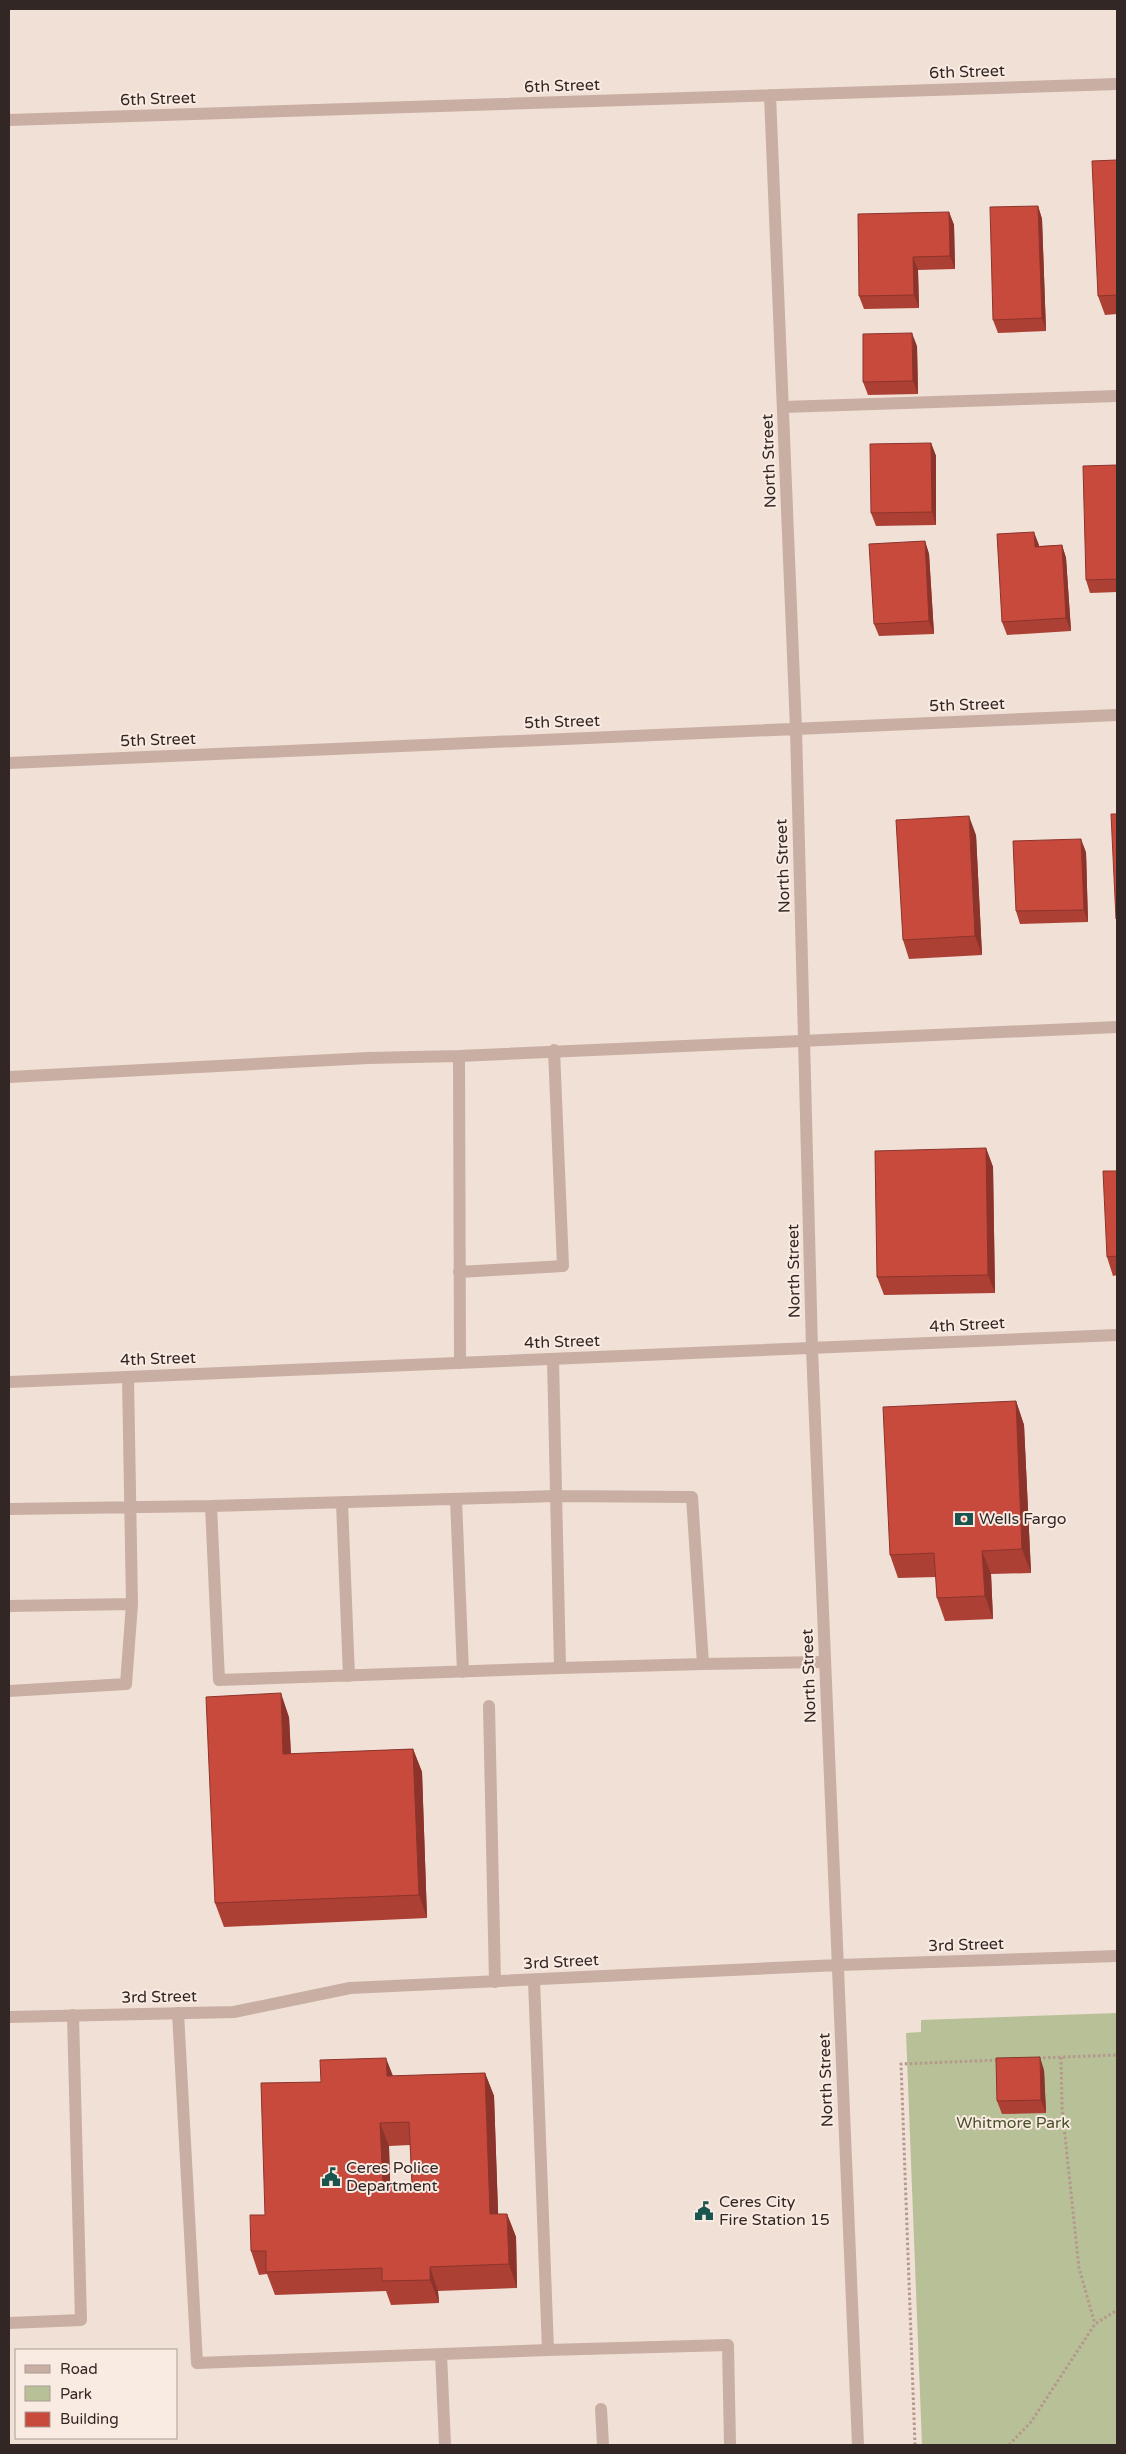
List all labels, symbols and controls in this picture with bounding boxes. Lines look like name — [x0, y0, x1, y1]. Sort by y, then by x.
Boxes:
street label: 6th Street — [929, 61, 1005, 83]
street label: 6th Street — [524, 75, 600, 97]
street label: 6th Street — [120, 88, 196, 110]
street label: North Street — [757, 414, 781, 508]
street label: 5th Street — [929, 694, 1005, 716]
street label: 5th Street — [524, 711, 600, 733]
street label: 5th Street — [120, 729, 196, 751]
street label: North Street — [771, 819, 795, 913]
street label: North Street — [783, 1224, 805, 1318]
street label: 4th Street — [929, 1313, 1005, 1337]
street label: 4th Street — [524, 1331, 600, 1353]
street label: 4th Street — [120, 1348, 196, 1370]
bank icon: Wells Fargo — [953, 1508, 975, 1530]
place label: Wells Fargo — [979, 1509, 1067, 1529]
street label: North Street — [797, 1629, 821, 1723]
street label: 3rd Street — [928, 1934, 1004, 1956]
street label: 3rd Street — [523, 1950, 599, 1974]
street label: 3rd Street — [121, 1986, 197, 2008]
street label: North Street — [814, 2033, 838, 2127]
park label: Whitmore Park — [956, 2113, 1070, 2133]
place label: Ceres Police Department — [346, 2158, 438, 2196]
public building icon: Ceres Police Department — [320, 2166, 342, 2188]
place label: Ceres City Fire Station 15 — [719, 2192, 830, 2230]
public building icon: Ceres City Fire Station 15 — [693, 2200, 715, 2222]
legend — [15, 2349, 178, 2439]
text: Road — [60, 2360, 98, 2378]
text: Park — [60, 2385, 92, 2403]
text: Building — [60, 2410, 119, 2428]

